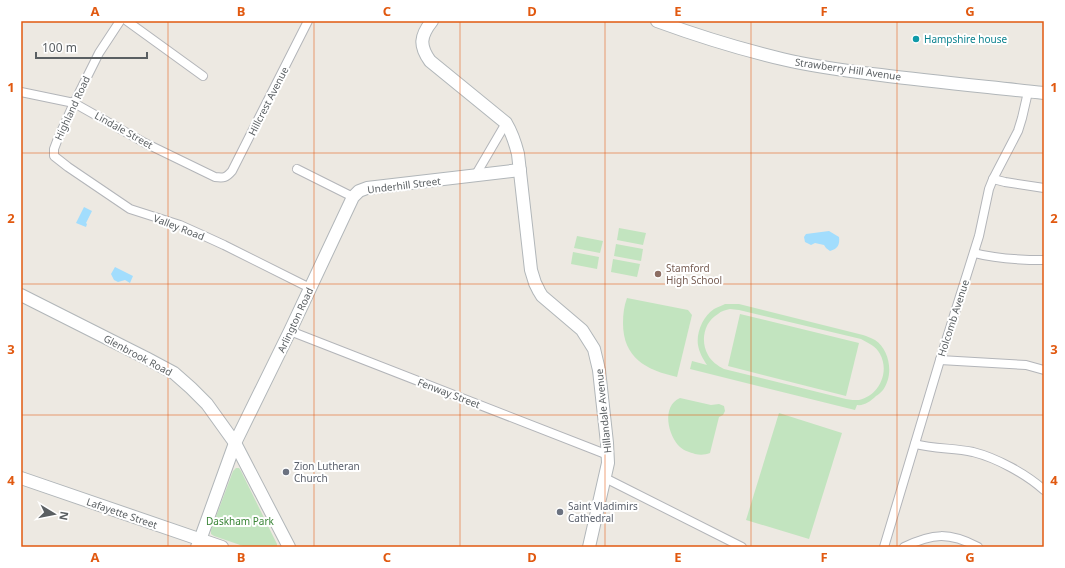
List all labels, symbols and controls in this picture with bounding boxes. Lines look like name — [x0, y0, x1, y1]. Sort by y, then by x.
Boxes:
text: A — [91, 2, 100, 20]
text: B — [237, 2, 245, 20]
text: C — [383, 2, 391, 20]
text: D — [527, 2, 537, 20]
text: E — [674, 2, 682, 20]
text: F — [820, 2, 828, 20]
text: G — [965, 2, 975, 20]
place label: Hampshire house — [924, 32, 1007, 46]
scale bar — [36, 34, 147, 60]
marker: Hampshire house — [911, 34, 921, 44]
text: 100 m — [42, 39, 77, 56]
street label: Strawberry Hill Avenue — [794, 55, 902, 83]
street label: Hillcrest Avenue — [245, 64, 292, 138]
street label: Highland Road — [51, 74, 93, 142]
text: 1 — [7, 78, 15, 96]
text: 1 — [1050, 78, 1058, 96]
street label: Lindale Street — [92, 108, 156, 152]
street label: Underhill Street — [366, 174, 442, 196]
text: 2 — [7, 209, 15, 227]
text: 2 — [1050, 209, 1058, 227]
street label: Valley Road — [151, 211, 207, 243]
place label: Stamford High School — [666, 261, 722, 287]
marker: Stamford High School — [653, 269, 663, 279]
street label: Holcomb Avenue — [934, 277, 972, 358]
street label: Arlington Road — [274, 285, 316, 355]
street label: Glenbrook Road — [101, 331, 175, 379]
text: 3 — [7, 340, 15, 358]
text: 3 — [1050, 340, 1058, 358]
street label: Hillandale Avenue — [592, 368, 614, 454]
street label: Fenway Street — [416, 375, 483, 412]
place label: Zion Lutheran Church — [294, 459, 360, 485]
marker: Zion Lutheran Church — [281, 467, 291, 477]
text: 4 — [7, 471, 15, 489]
text: 4 — [1050, 471, 1058, 489]
north arrow — [34, 494, 74, 534]
street label: Lafayette Street — [85, 494, 160, 532]
place label: Saint Vladimirs Cathedral — [568, 499, 638, 525]
marker: Saint Vladimirs Cathedral — [555, 507, 565, 517]
text: N — [56, 510, 73, 522]
park label: Daskham Park — [206, 514, 275, 528]
text: A — [91, 548, 100, 566]
text: B — [237, 548, 245, 566]
text: C — [383, 548, 391, 566]
text: D — [527, 548, 537, 566]
text: E — [674, 548, 682, 566]
text: F — [820, 548, 828, 566]
text: G — [965, 548, 975, 566]

